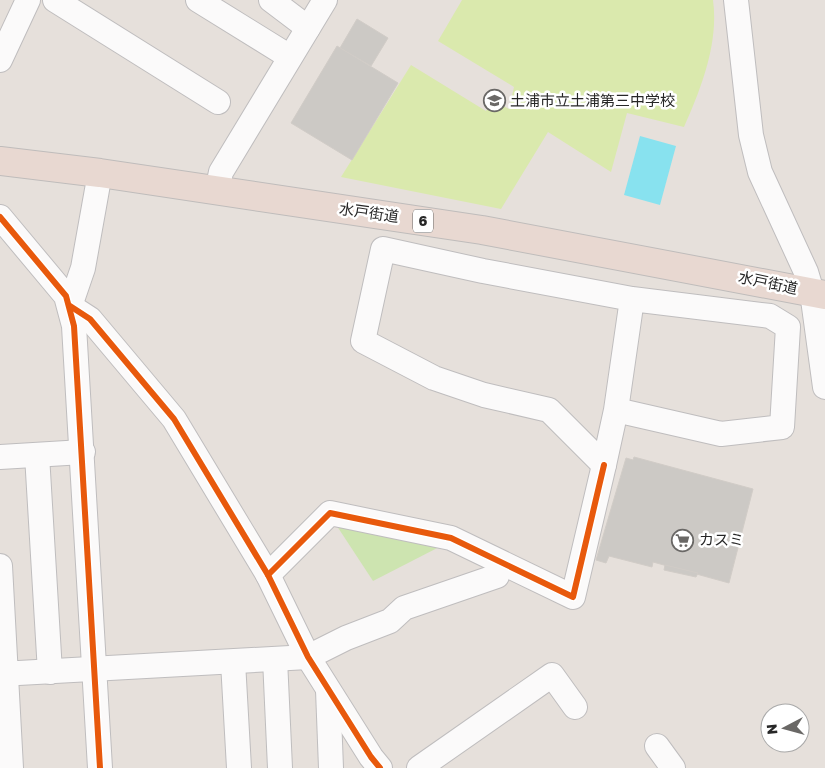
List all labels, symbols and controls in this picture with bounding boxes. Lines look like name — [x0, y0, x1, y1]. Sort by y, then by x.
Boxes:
school or university icon: 土浦市立土浦第三中学校 — [482, 89, 506, 113]
place label: 土浦市立土浦第三中学校 — [510, 91, 675, 109]
street label: 水戸街道 — [338, 199, 400, 225]
road number: 6 — [413, 210, 433, 232]
street label: 水戸街道 — [737, 267, 799, 297]
supermarket icon: カスミ — [671, 528, 695, 552]
place label: カスミ — [699, 530, 744, 548]
north arrow — [760, 703, 810, 753]
text: N — [763, 723, 781, 736]

